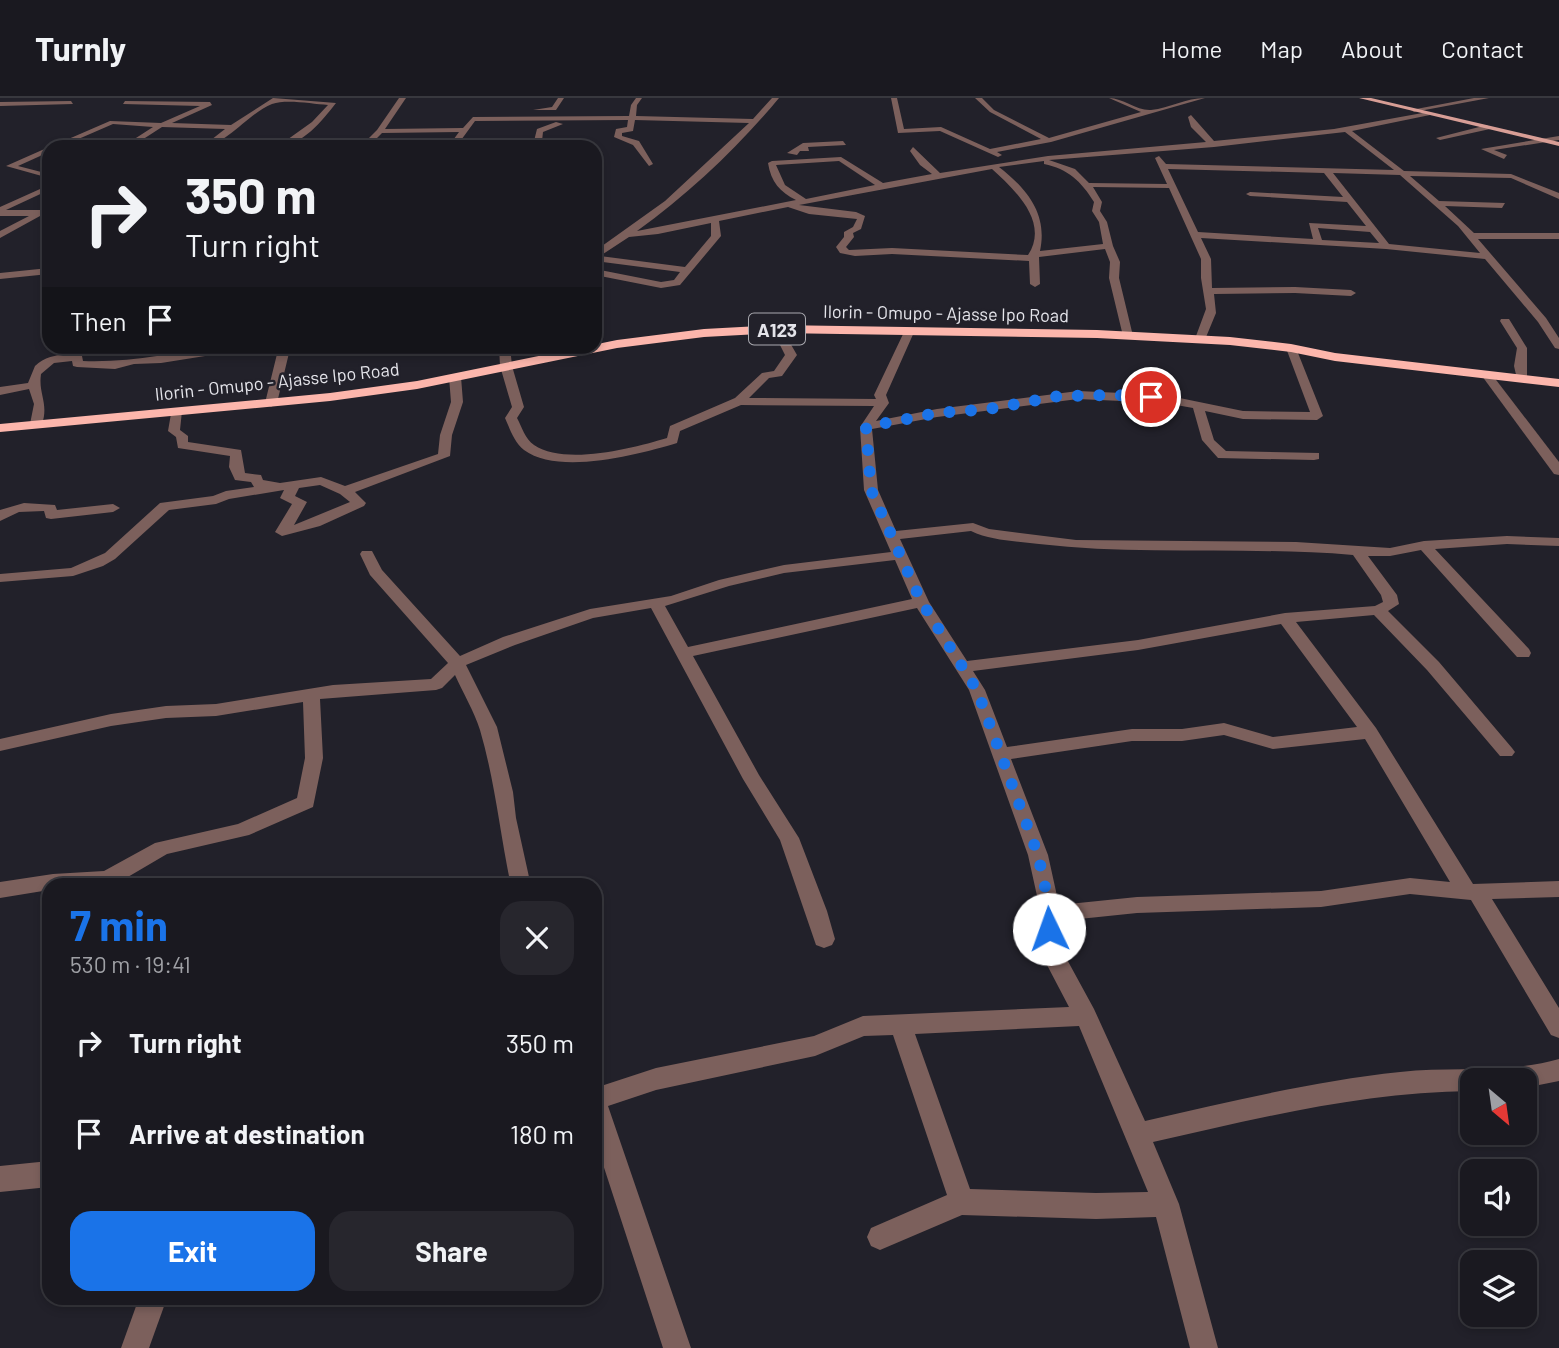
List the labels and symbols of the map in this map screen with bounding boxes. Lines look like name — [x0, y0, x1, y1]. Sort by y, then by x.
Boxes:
street label: Ilorin - Omupo - Ajasse Ipo Road — [823, 300, 1069, 326]
road number: A123 — [749, 314, 805, 344]
street label: Ilorin - Omupo - Ajasse Ipo Road — [154, 357, 400, 405]
pin — [1121, 367, 1181, 427]
position arrow — [1012, 892, 1086, 966]
north arrow — [1460, 1068, 1536, 1144]

